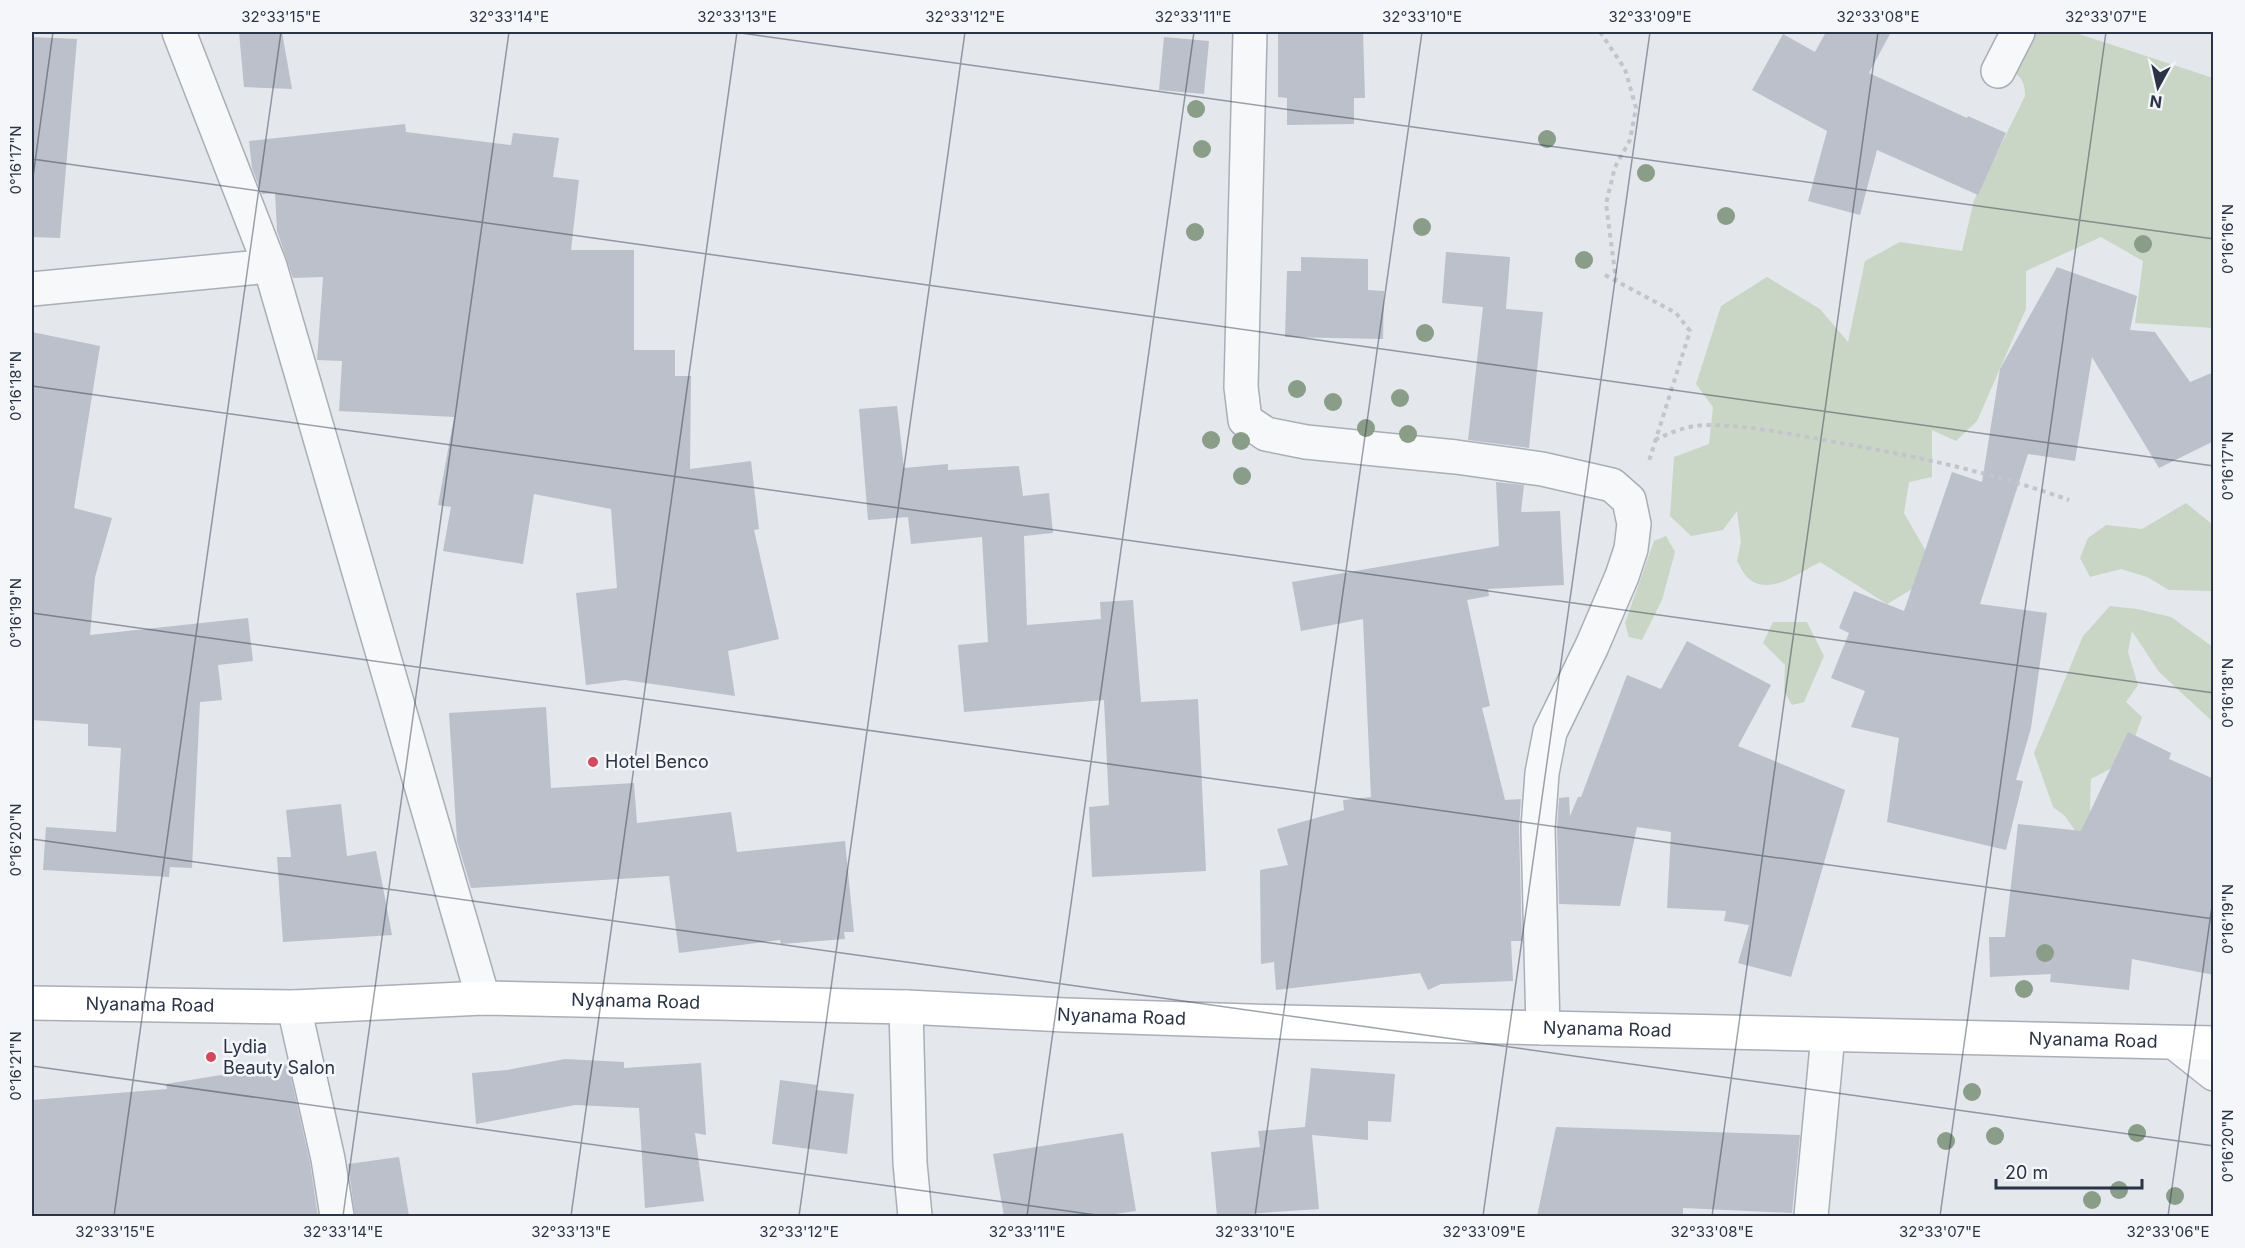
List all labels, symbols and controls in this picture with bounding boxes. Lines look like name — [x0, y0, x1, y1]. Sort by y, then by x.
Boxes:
text: 32°33'15"E — [241, 7, 321, 26]
text: 32°33'14"E — [469, 7, 549, 26]
text: 32°33'13"E — [697, 7, 777, 26]
text: 32°33'12"E — [925, 7, 1005, 26]
text: 32°33'11"E — [1155, 7, 1231, 26]
text: 32°33'10"E — [1382, 7, 1462, 26]
text: 32°33'09"E — [1608, 7, 1692, 26]
text: 32°33'08"E — [1836, 7, 1920, 26]
text: 32°33'07"E — [2065, 7, 2147, 26]
north arrow — [2128, 57, 2188, 117]
text: N — [2148, 91, 2163, 113]
text: 0°16'17"N — [6, 125, 25, 195]
text: 0°16'16"N — [2218, 204, 2237, 274]
text: 0°16'18"N — [6, 351, 25, 421]
text: 0°16'17"N — [2218, 431, 2237, 501]
text: 0°16'19"N — [6, 578, 25, 648]
text: 0°16'18"N — [2218, 658, 2237, 728]
place label: Hotel Benco — [605, 751, 709, 772]
marker: Hotel Benco — [586, 755, 600, 769]
text: 0°16'20"N — [6, 803, 25, 877]
text: 0°16'19"N — [2218, 884, 2237, 954]
street label: Nyanama Road — [571, 989, 700, 1013]
street label: Nyanama Road — [85, 993, 215, 1016]
street label: Nyanama Road — [1056, 1004, 1186, 1029]
street label: Nyanama Road — [1543, 1017, 1672, 1041]
street label: Nyanama Road — [2028, 1028, 2158, 1052]
text: 0°16'21"N — [6, 1031, 25, 1101]
place label: Lydia Beauty Salon — [223, 1036, 335, 1078]
marker: Lydia Beauty Salon — [204, 1050, 218, 1064]
text: 0°16'20"N — [2218, 1109, 2237, 1183]
scale bar — [1996, 1152, 2142, 1190]
text: 20 m — [2005, 1162, 2048, 1183]
text: 32°33'15"E — [75, 1222, 155, 1241]
text: 32°33'14"E — [303, 1222, 383, 1241]
text: 32°33'13"E — [531, 1222, 611, 1241]
text: 32°33'12"E — [759, 1222, 839, 1241]
text: 32°33'11"E — [989, 1222, 1065, 1241]
text: 32°33'10"E — [1215, 1222, 1295, 1241]
text: 32°33'09"E — [1442, 1222, 1526, 1241]
text: 32°33'08"E — [1670, 1222, 1754, 1241]
text: 32°33'07"E — [1899, 1222, 1981, 1241]
text: 32°33'06"E — [2126, 1222, 2210, 1241]

